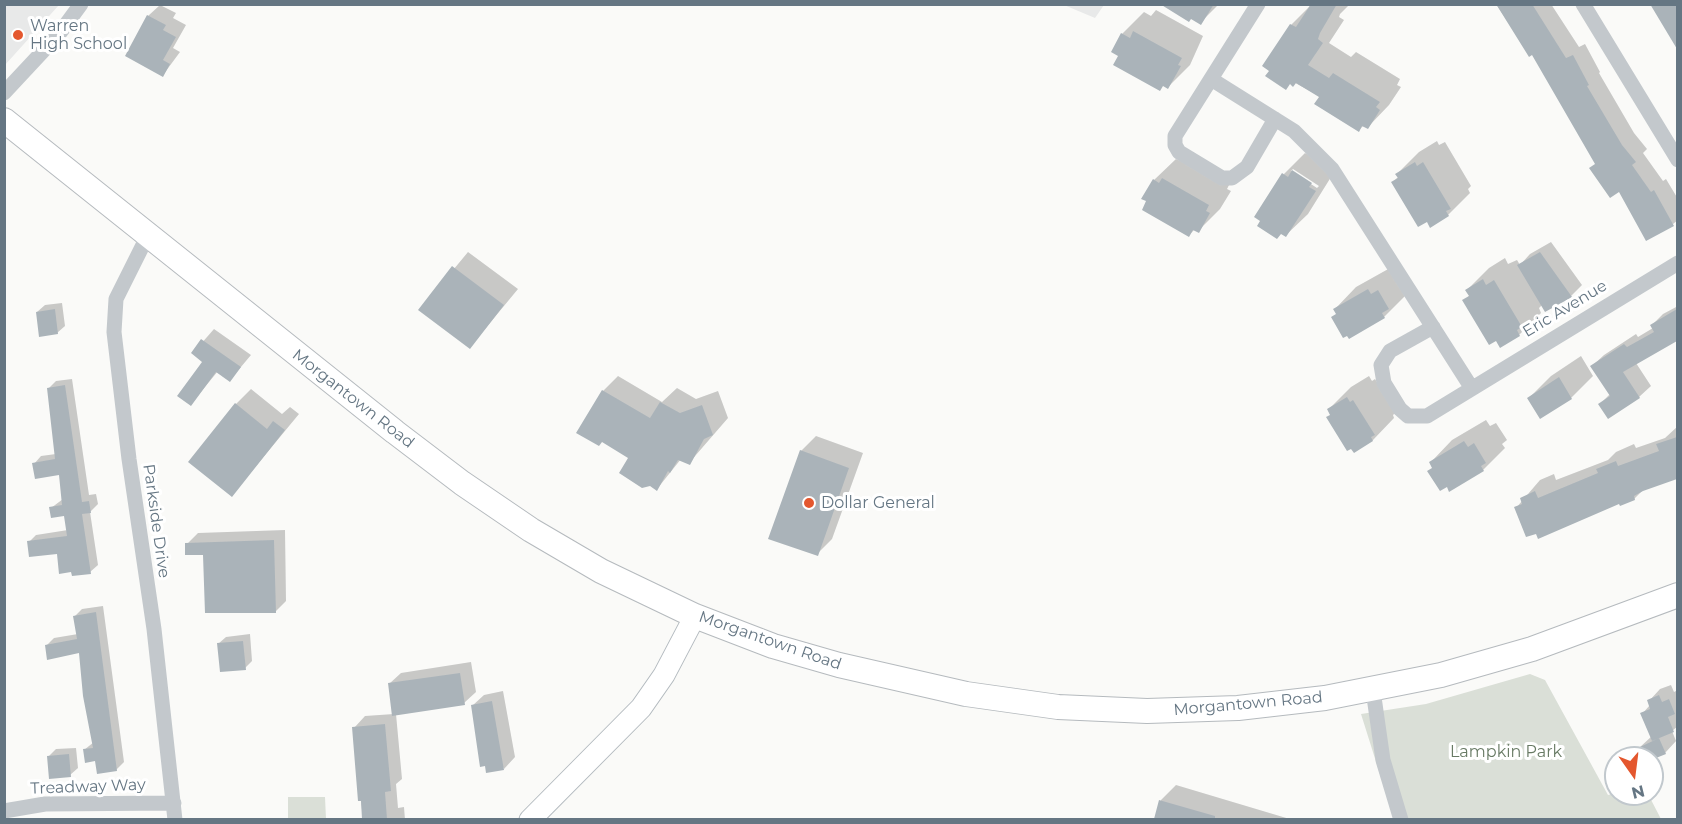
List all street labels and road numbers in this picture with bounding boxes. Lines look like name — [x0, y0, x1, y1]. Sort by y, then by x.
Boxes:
street label: Eric Avenue — [1519, 276, 1611, 342]
street label: Morgantown Road — [288, 345, 418, 453]
street label: Parkside Drive — [138, 463, 174, 579]
street label: Morgantown Road — [696, 608, 844, 674]
street label: Morgantown Road — [1173, 688, 1323, 720]
street label: Treadway Way — [30, 775, 146, 799]

